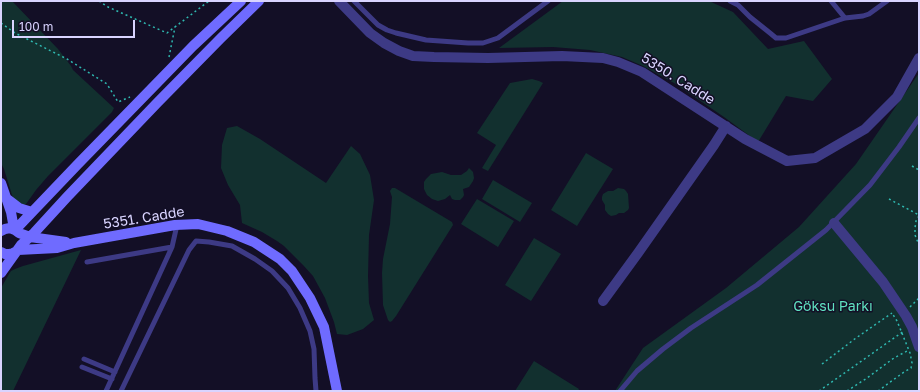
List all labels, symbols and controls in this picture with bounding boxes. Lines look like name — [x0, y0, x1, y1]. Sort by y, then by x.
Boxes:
scale bar — [14, 12, 137, 38]
text: 100 m — [19, 19, 53, 34]
street label: 5350. Cadde — [638, 50, 718, 108]
street label: 5351. Cadde — [102, 203, 186, 233]
park label: Göksu Parkı — [793, 299, 873, 315]

